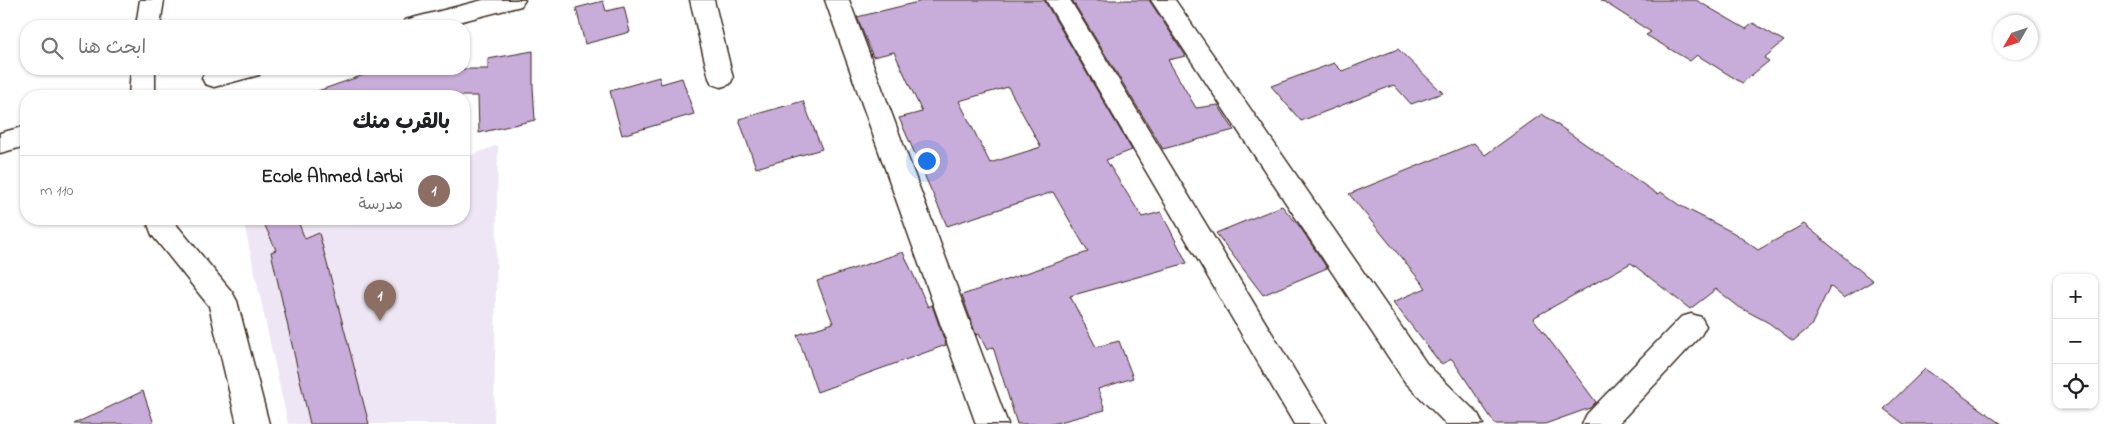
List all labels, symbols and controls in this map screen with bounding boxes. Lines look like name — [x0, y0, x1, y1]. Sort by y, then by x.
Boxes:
north arrow — [1993, 15, 2038, 60]
search box — [20, 20, 470, 75]
icon: search — [38, 34, 66, 62]
text: ابحث هنا — [78, 35, 146, 62]
text: بالقرب منك — [353, 108, 450, 138]
your location — [914, 148, 940, 174]
text: Ecole Ahmed Larbi — [261, 164, 403, 191]
text: 110 m — [40, 179, 74, 203]
text: 1 — [431, 179, 437, 203]
text: مدرسة — [358, 193, 403, 217]
map controls — [2053, 274, 2098, 409]
button: + — [2053, 274, 2098, 319]
pin: 1 — [364, 280, 396, 321]
button: − — [2053, 319, 2098, 364]
button: locate — [2053, 364, 2098, 409]

